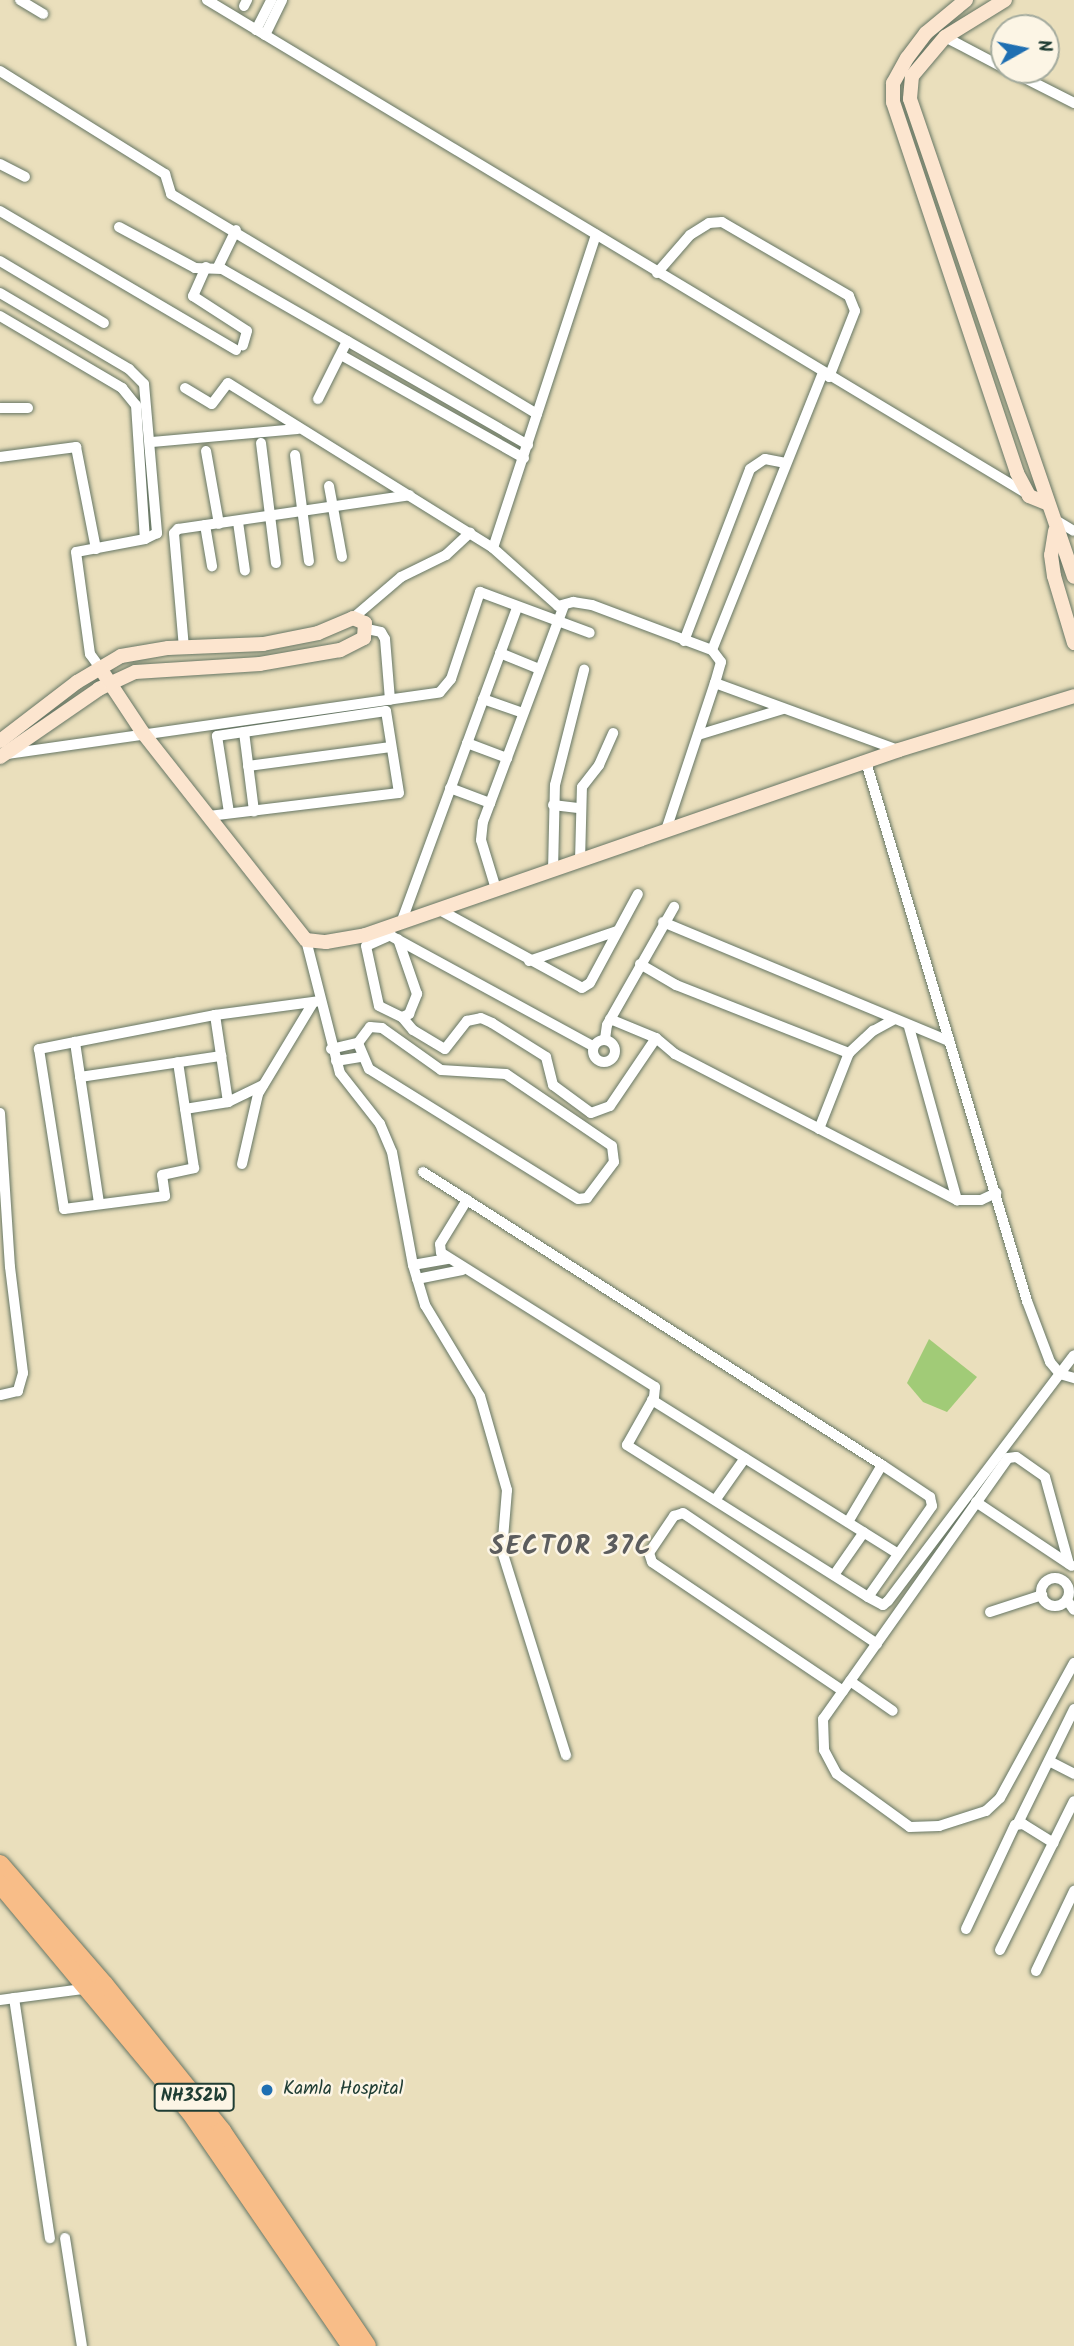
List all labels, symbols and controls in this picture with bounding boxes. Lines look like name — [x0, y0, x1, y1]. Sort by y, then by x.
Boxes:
north arrow — [990, 14, 1060, 84]
text: N — [1028, 38, 1060, 54]
district label: SECTOR 37C — [491, 1532, 651, 1564]
place label: Kamla Hospital — [283, 2079, 403, 2101]
marker: Kamla Hospital — [257, 2080, 277, 2100]
road number: NH352W — [152, 2082, 236, 2112]

